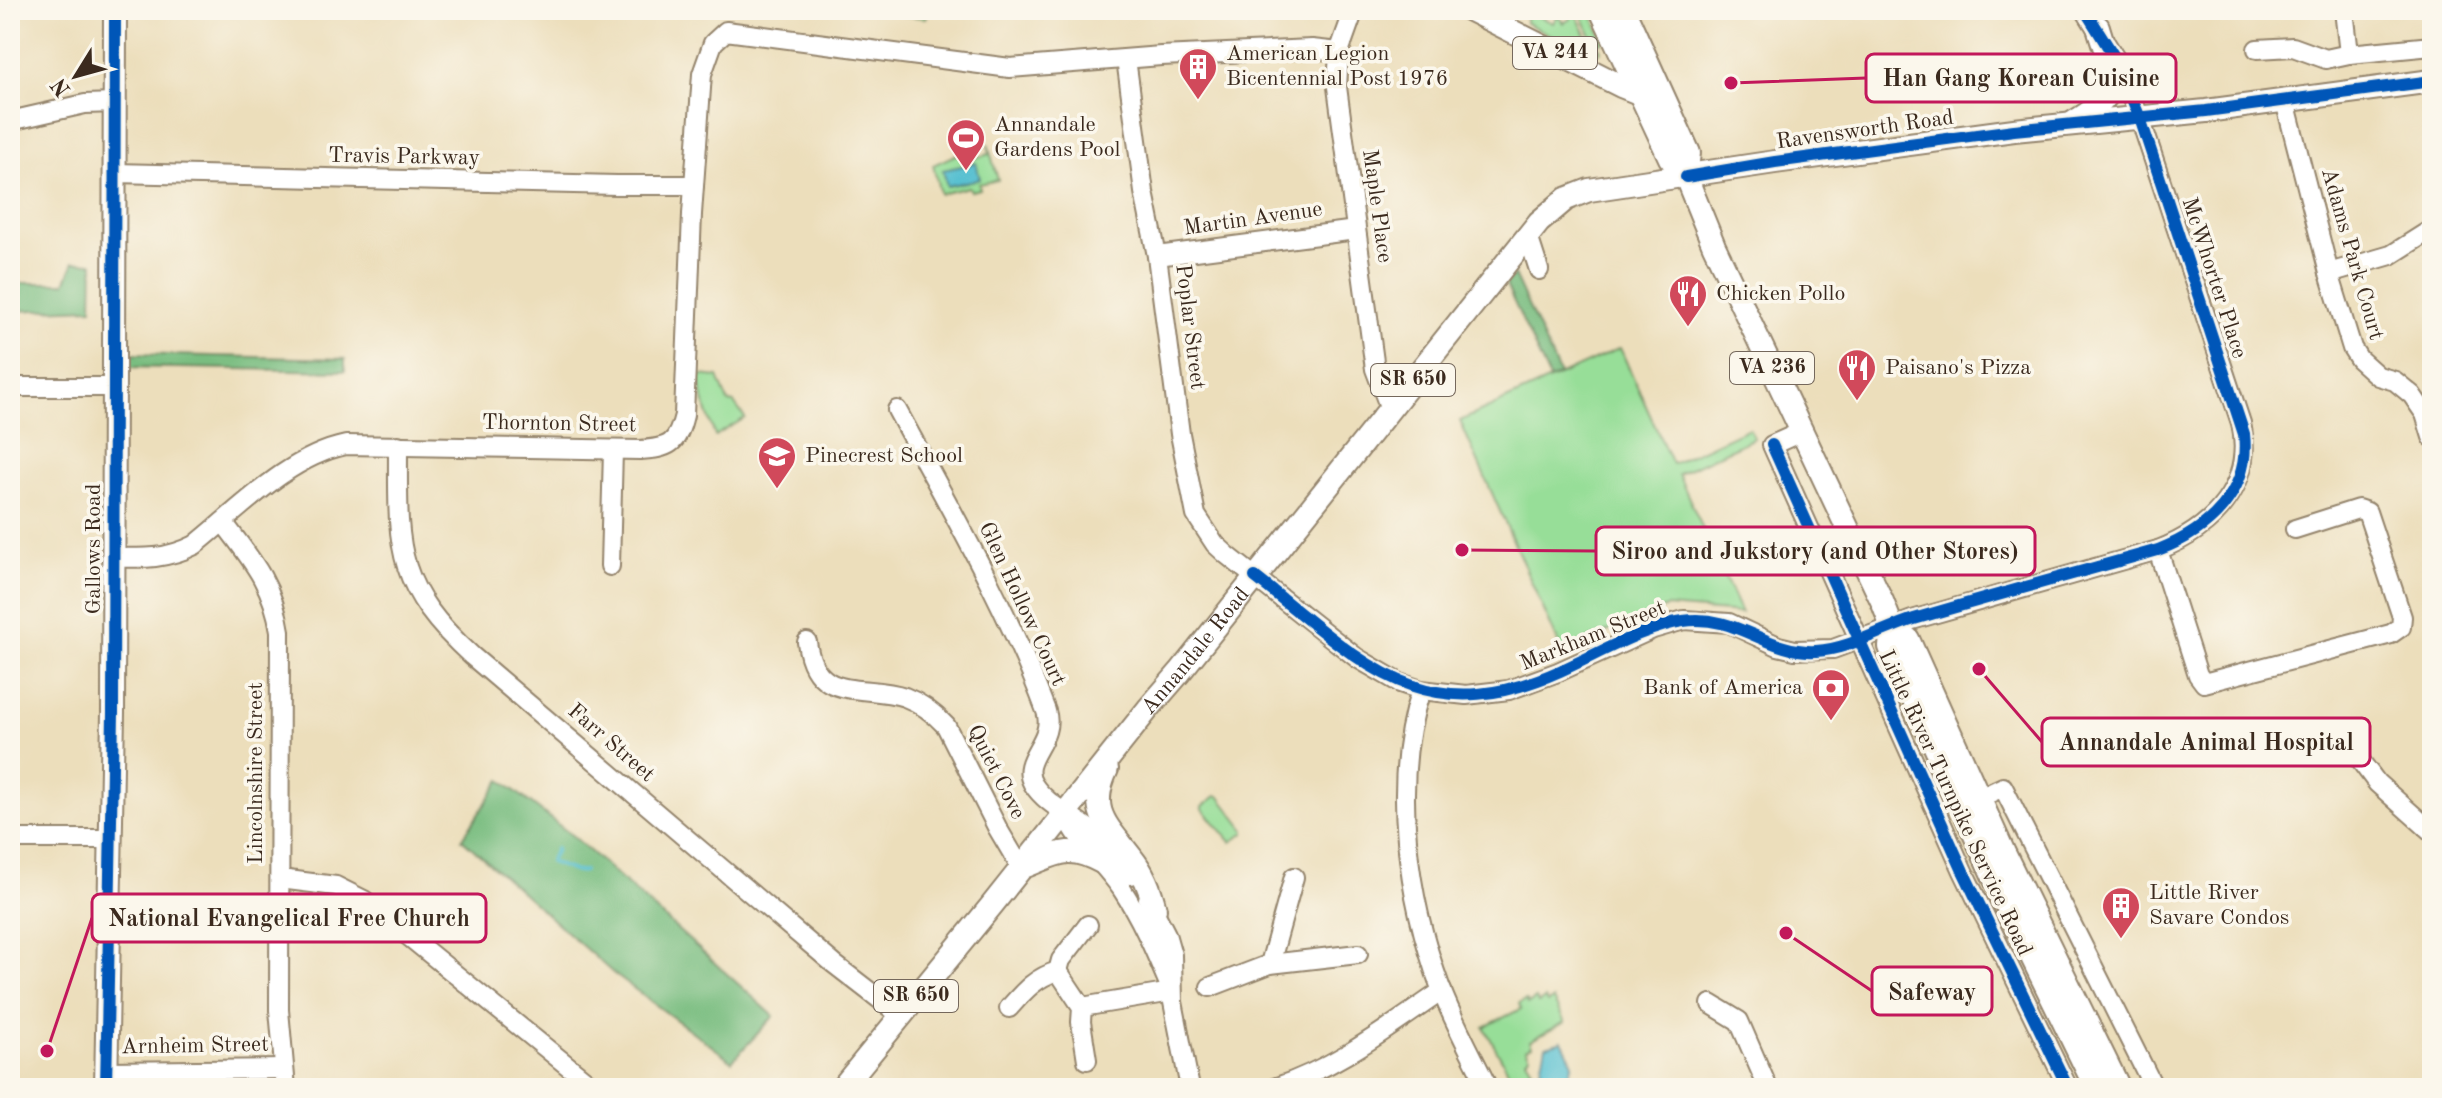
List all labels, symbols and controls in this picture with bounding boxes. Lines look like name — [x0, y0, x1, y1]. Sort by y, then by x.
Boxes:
north arrow — [36, 36, 116, 116]
road number: VA 244 — [1513, 37, 1597, 69]
place label: American Legion Bicentennial Post 1976 — [1226, 43, 1448, 90]
building icon: American Legion Bicentennial Post 1976 — [1177, 46, 1219, 101]
callout: Han Gang Korean Cuisine — [1866, 54, 2176, 102]
text: Han Gang Korean Cuisine — [1882, 68, 2160, 92]
text: N — [48, 73, 75, 100]
street label: Ravensworth Road — [1775, 107, 1955, 153]
place label: Annandale Gardens Pool — [994, 114, 1121, 161]
sports icon: Annandale Gardens Pool — [945, 117, 987, 172]
street label: Travis Parkway — [328, 145, 481, 169]
street label: Maple Place — [1358, 148, 1396, 264]
street label: Adams Park Court — [2317, 165, 2387, 343]
street label: McWhorter Place — [2178, 195, 2250, 361]
street label: Martin Avenue — [1182, 198, 1324, 240]
street label: Poplar Street — [1171, 263, 1209, 391]
restaurant icon: Chicken Pollo — [1667, 273, 1709, 328]
place label: Chicken Pollo — [1716, 283, 1845, 305]
restaurant icon: Paisano's Pizza — [1836, 347, 1878, 402]
road number: VA 236 — [1730, 352, 1814, 384]
place label: Paisano's Pizza — [1885, 357, 2031, 379]
road number: SR 650 — [1371, 364, 1455, 396]
street label: Thornton Street — [482, 412, 636, 436]
school or university icon: Pinecrest School — [756, 435, 798, 490]
place label: Pinecrest School — [805, 445, 963, 467]
street label: Gallows Road — [83, 484, 105, 614]
street label: Glen Hollow Court — [974, 519, 1070, 689]
callout: Siroo and Jukstory (and Other Stores) — [1596, 527, 2035, 575]
text: Siroo and Jukstory (and Other Stores) — [1611, 540, 2019, 565]
street label: Annandale Road — [1137, 583, 1254, 719]
street label: Markham Street — [1517, 597, 1669, 675]
street label: Little River Turnpike Service Road — [1874, 647, 2036, 959]
bank icon: Bank of America — [1810, 667, 1852, 722]
place label: Bank of America — [1643, 677, 1803, 699]
street label: Lincolnshire Street — [245, 682, 267, 864]
street label: Farr Street — [563, 700, 659, 786]
callout: Annandale Animal Hospital — [2042, 718, 2370, 766]
street label: Quiet Cove — [963, 721, 1029, 823]
text: Annandale Animal Hospital — [2058, 732, 2354, 756]
place label: Little River Savare Condos — [2149, 882, 2289, 929]
building icon: Little River Savare Condos — [2100, 885, 2142, 940]
callout: National Evangelical Free Church — [92, 894, 486, 942]
text: National Evangelical Free Church — [108, 908, 470, 932]
callout: Safeway — [1872, 967, 1992, 1015]
road number: SR 650 — [874, 980, 958, 1012]
text: Safeway — [1888, 982, 1976, 1006]
street label: Arnheim Street — [121, 1034, 269, 1058]

